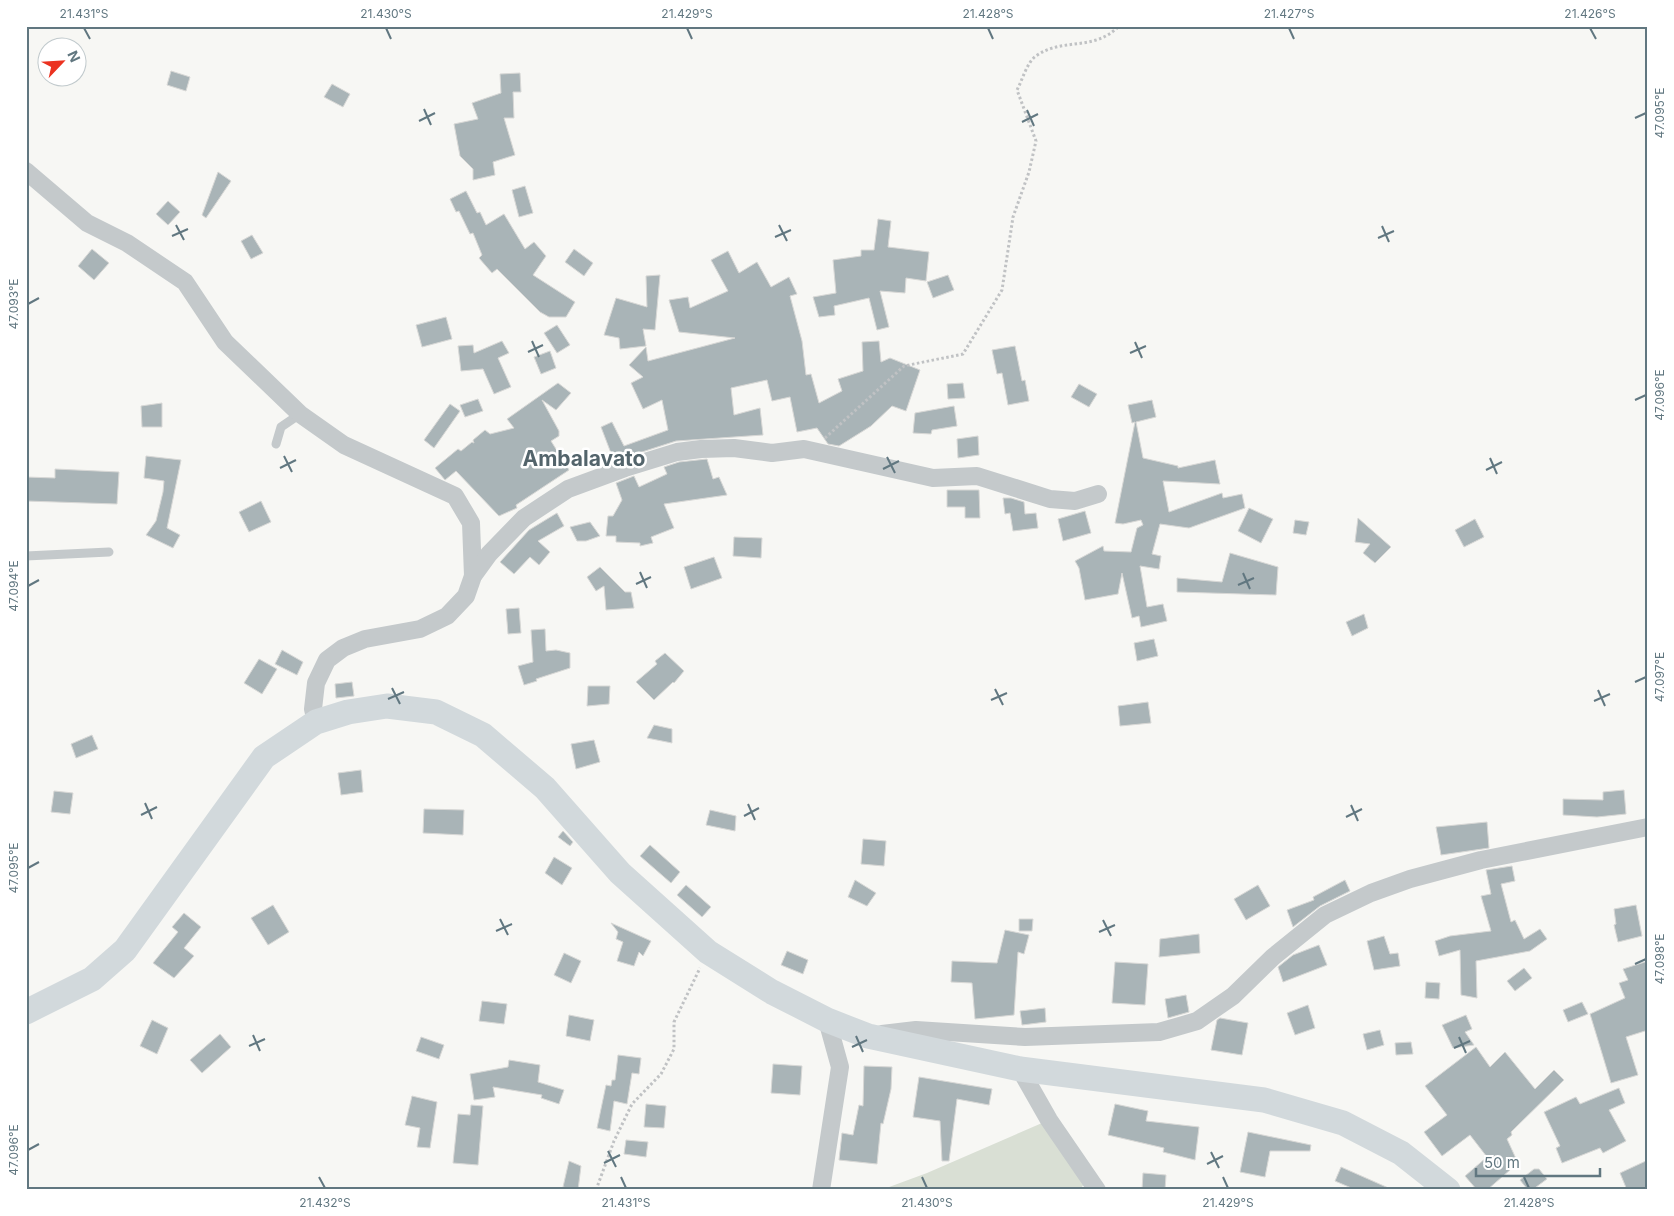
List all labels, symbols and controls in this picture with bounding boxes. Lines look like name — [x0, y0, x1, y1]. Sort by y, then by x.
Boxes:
text: 21.431°S — [60, 6, 109, 21]
text: 21.430°S — [360, 6, 412, 21]
text: 21.429°S — [661, 6, 713, 21]
text: 21.428°S — [962, 6, 1014, 21]
text: 21.427°S — [1264, 6, 1315, 21]
text: 21.426°S — [1564, 6, 1616, 21]
north arrow — [38, 38, 88, 88]
text: N — [64, 48, 84, 65]
text: 47.095°E — [1652, 87, 1667, 139]
text: 47.093°E — [6, 278, 21, 330]
text: 47.096°E — [1652, 369, 1667, 421]
district label: Ambalavato — [523, 446, 646, 471]
text: 47.094°E — [6, 560, 21, 612]
text: 47.097°E — [1652, 652, 1667, 702]
text: 47.095°E — [6, 842, 21, 894]
text: 47.098°E — [1652, 933, 1667, 985]
text: 47.096°E — [6, 1124, 21, 1176]
scale bar — [1476, 1146, 1600, 1178]
text: 50 m — [1484, 1153, 1520, 1172]
text: 21.432°S — [299, 1195, 351, 1210]
text: 21.431°S — [602, 1195, 651, 1210]
text: 21.430°S — [901, 1195, 953, 1210]
text: 21.429°S — [1202, 1195, 1254, 1210]
text: 21.428°S — [1503, 1195, 1555, 1210]

